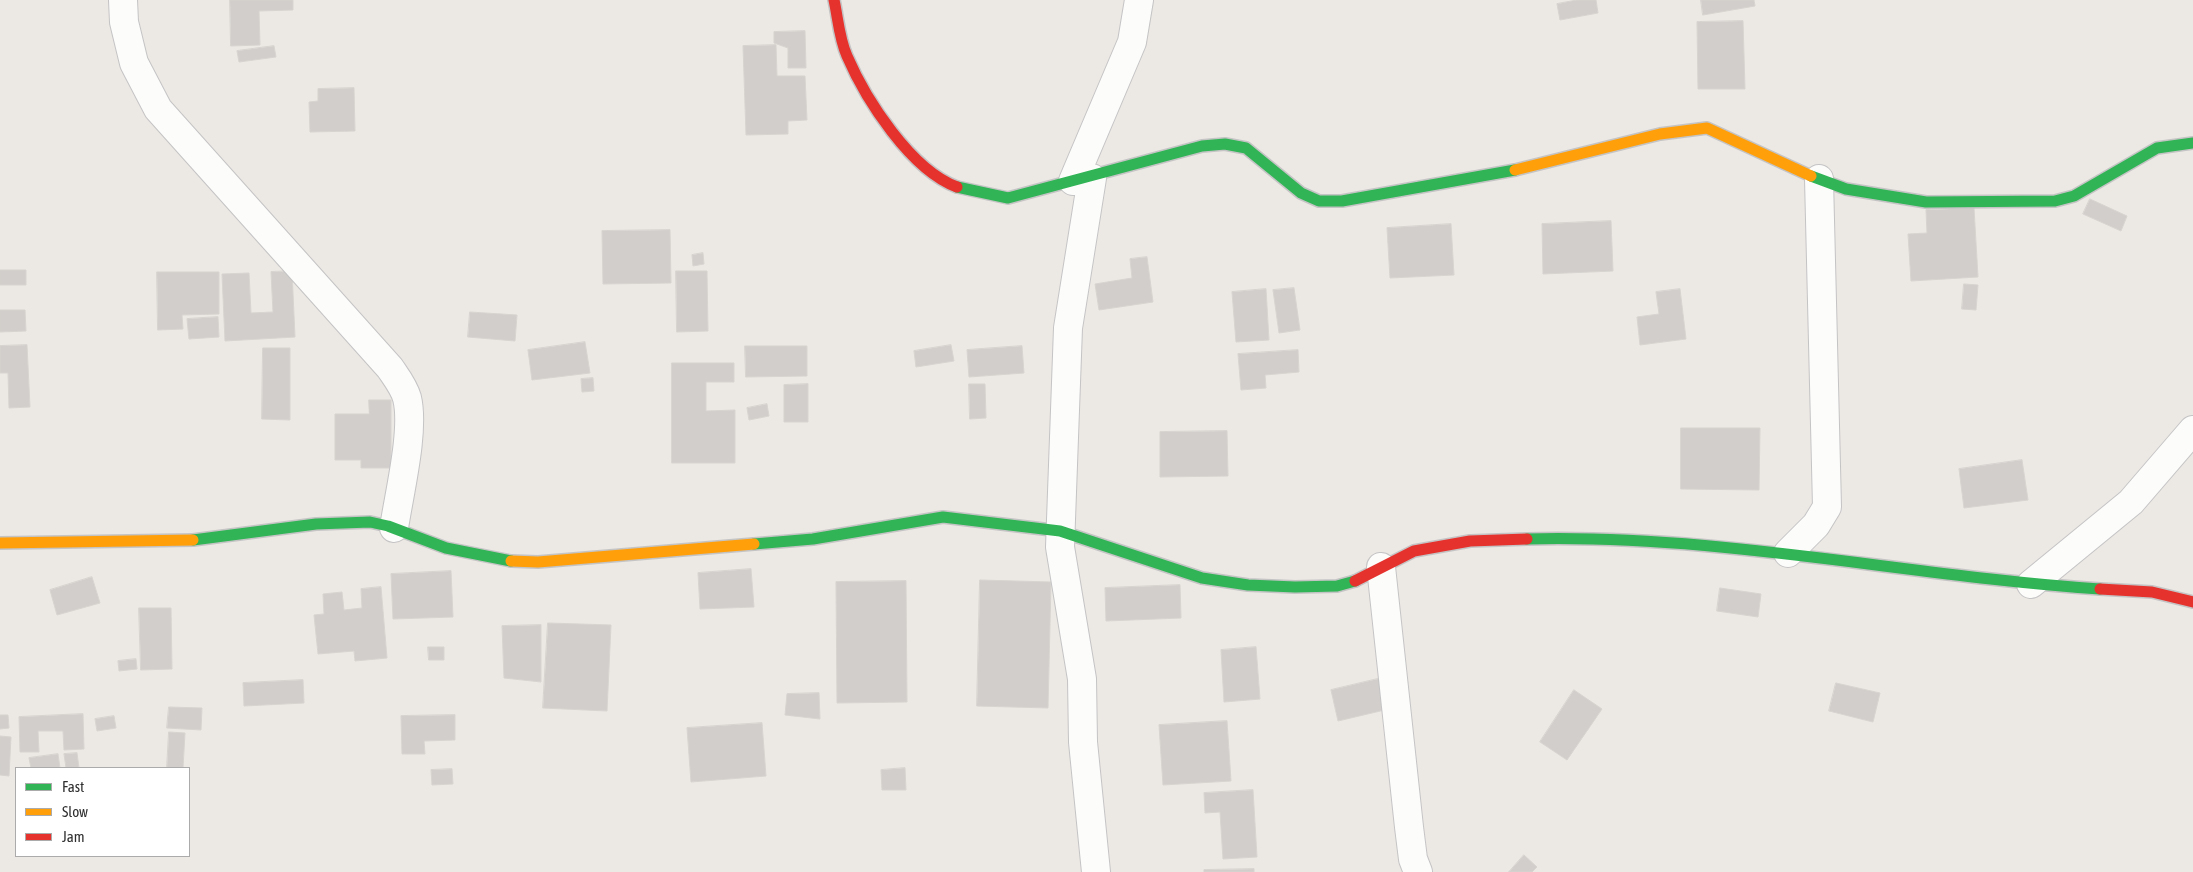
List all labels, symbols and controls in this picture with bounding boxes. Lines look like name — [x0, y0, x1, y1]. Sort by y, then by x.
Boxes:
legend — [15, 767, 190, 857]
text: Fast — [62, 778, 84, 795]
text: Slow — [62, 803, 88, 820]
text: Jam — [62, 828, 85, 845]

